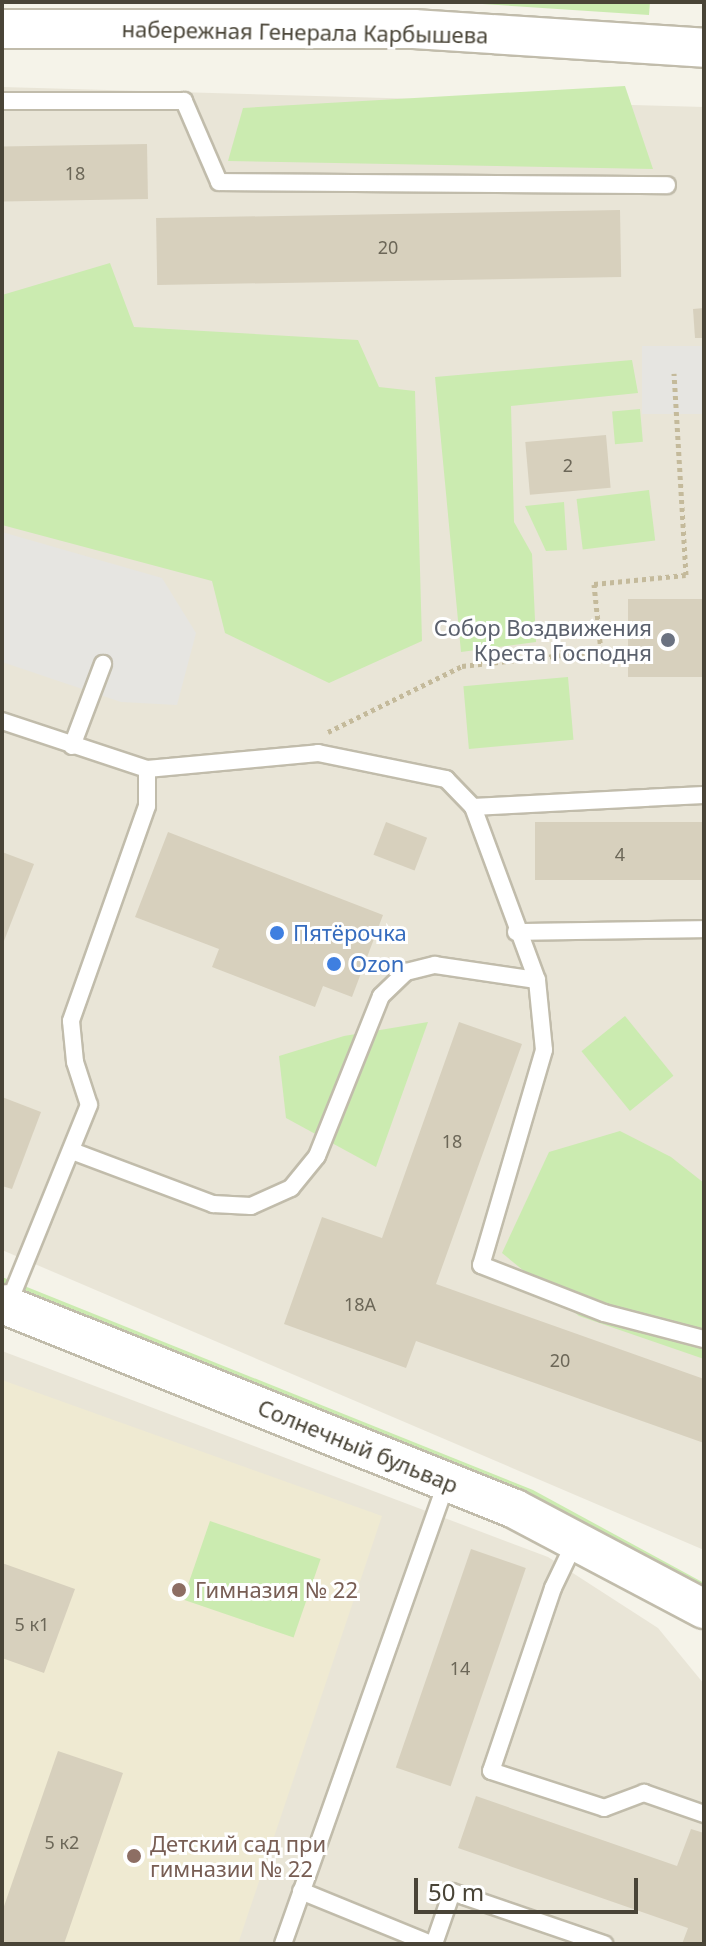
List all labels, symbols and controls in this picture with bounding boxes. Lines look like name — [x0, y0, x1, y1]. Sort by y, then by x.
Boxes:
street label: набережная Генерала Карбышева — [121, 16, 489, 48]
house number: 18 — [65, 162, 85, 184]
house number: 20 — [378, 236, 398, 258]
house number: 2 — [563, 454, 573, 476]
place label: Собор Воздвижения Креста Господня — [434, 614, 652, 666]
marker: Собор Воздвижения Креста Господня — [659, 631, 677, 649]
house number: 4 — [615, 843, 625, 865]
place label: Пятёрочка — [293, 920, 407, 946]
marker: Пятёрочка — [268, 924, 286, 942]
place label: Ozon — [350, 951, 404, 977]
marker: Ozon — [325, 955, 343, 973]
house number: 18 — [442, 1130, 462, 1152]
house number: 18А — [344, 1293, 376, 1315]
house number: 20 — [550, 1349, 570, 1371]
street label: Солнечный бульвар — [254, 1394, 462, 1498]
place label: Гимназия № 22 — [195, 1577, 358, 1603]
marker: Гимназия № 22 — [170, 1581, 188, 1599]
house number: 5 к1 — [15, 1613, 49, 1635]
house number: 14 — [450, 1657, 470, 1679]
place label: Детский сад при гимназии № 22 — [150, 1830, 326, 1882]
house number: 5 к2 — [45, 1831, 79, 1853]
marker: Детский сад при гимназии № 22 — [125, 1847, 143, 1865]
scale bar — [418, 1862, 642, 1912]
text: 50 m — [428, 1875, 484, 1908]

